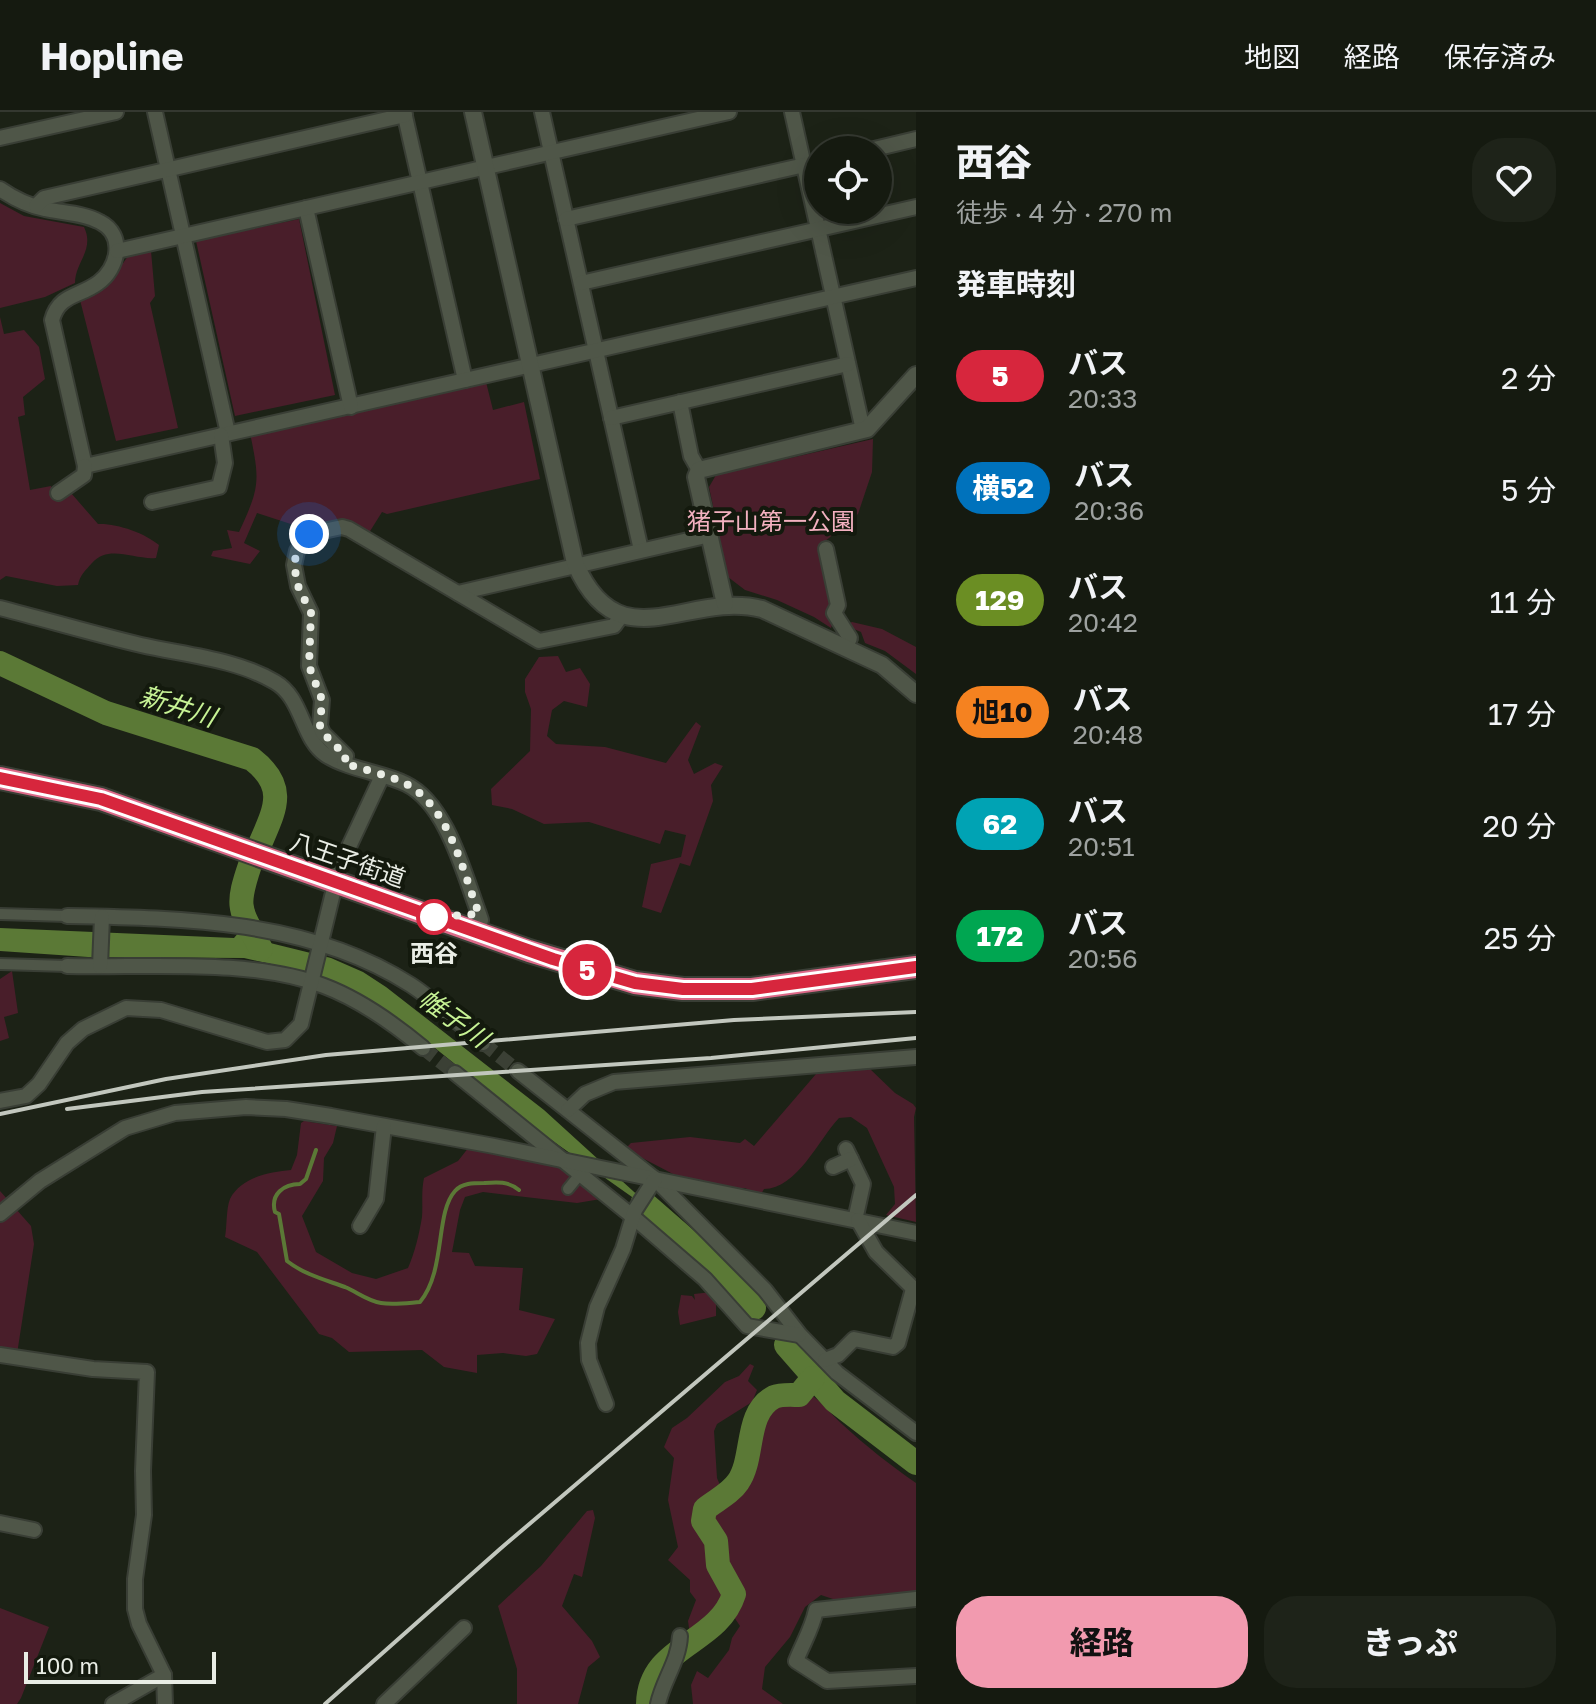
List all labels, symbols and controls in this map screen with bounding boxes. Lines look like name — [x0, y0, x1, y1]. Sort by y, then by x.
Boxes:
text: Hopline — [40, 33, 184, 78]
text: 地図 — [1244, 40, 1300, 73]
text: 経路 — [1344, 40, 1400, 73]
text: 保存済み — [1444, 40, 1556, 73]
map controls — [804, 136, 892, 224]
button: locate — [804, 136, 892, 224]
button: heart — [1472, 138, 1556, 222]
text: 西谷 — [956, 139, 1032, 184]
text: 徒歩 · 4 分 · 270 m — [956, 197, 1172, 228]
text: 発車時刻 — [956, 266, 1076, 302]
text: バス — [1068, 345, 1128, 381]
text: 5 — [991, 359, 1009, 392]
text: 2 分 — [1501, 360, 1556, 396]
text: 20:33 — [1068, 383, 1137, 414]
text: バス — [1074, 457, 1134, 493]
text: 横52 — [972, 471, 1034, 504]
text: 5 分 — [1501, 472, 1556, 508]
text: 20:36 — [1074, 495, 1144, 526]
park label: 猪子山第一公園 — [687, 506, 855, 535]
your location — [289, 514, 329, 554]
text: バス — [1068, 569, 1128, 605]
text: 129 — [975, 583, 1025, 616]
text: 11 分 — [1489, 584, 1556, 620]
text: 20:42 — [1068, 607, 1138, 638]
water label: 新井川 — [136, 679, 223, 734]
text: バス — [1073, 681, 1133, 717]
text: 旭10 — [972, 695, 1033, 728]
text: 17 分 — [1488, 696, 1556, 732]
text: 20:48 — [1073, 719, 1143, 750]
text: バス — [1068, 793, 1128, 829]
text: 62 — [983, 807, 1017, 840]
text: 20 分 — [1483, 808, 1556, 844]
street label: 八王子街道 — [287, 826, 409, 892]
text: 20:51 — [1068, 831, 1135, 862]
marker: 西谷 — [417, 900, 451, 934]
text: バス — [1068, 905, 1128, 941]
text: 172 — [977, 919, 1023, 952]
text: 25 分 — [1484, 920, 1556, 956]
place label: 西谷 — [410, 938, 458, 967]
text: 20:56 — [1068, 943, 1138, 974]
line badge: 5 — [561, 944, 613, 996]
text: 5 — [578, 953, 596, 986]
water label: 帷子川 — [413, 983, 497, 1055]
button: 経路 — [956, 1596, 1248, 1688]
button: きっぷ — [1264, 1596, 1556, 1688]
scale bar — [24, 1648, 216, 1684]
text: 100 m — [36, 1652, 99, 1679]

